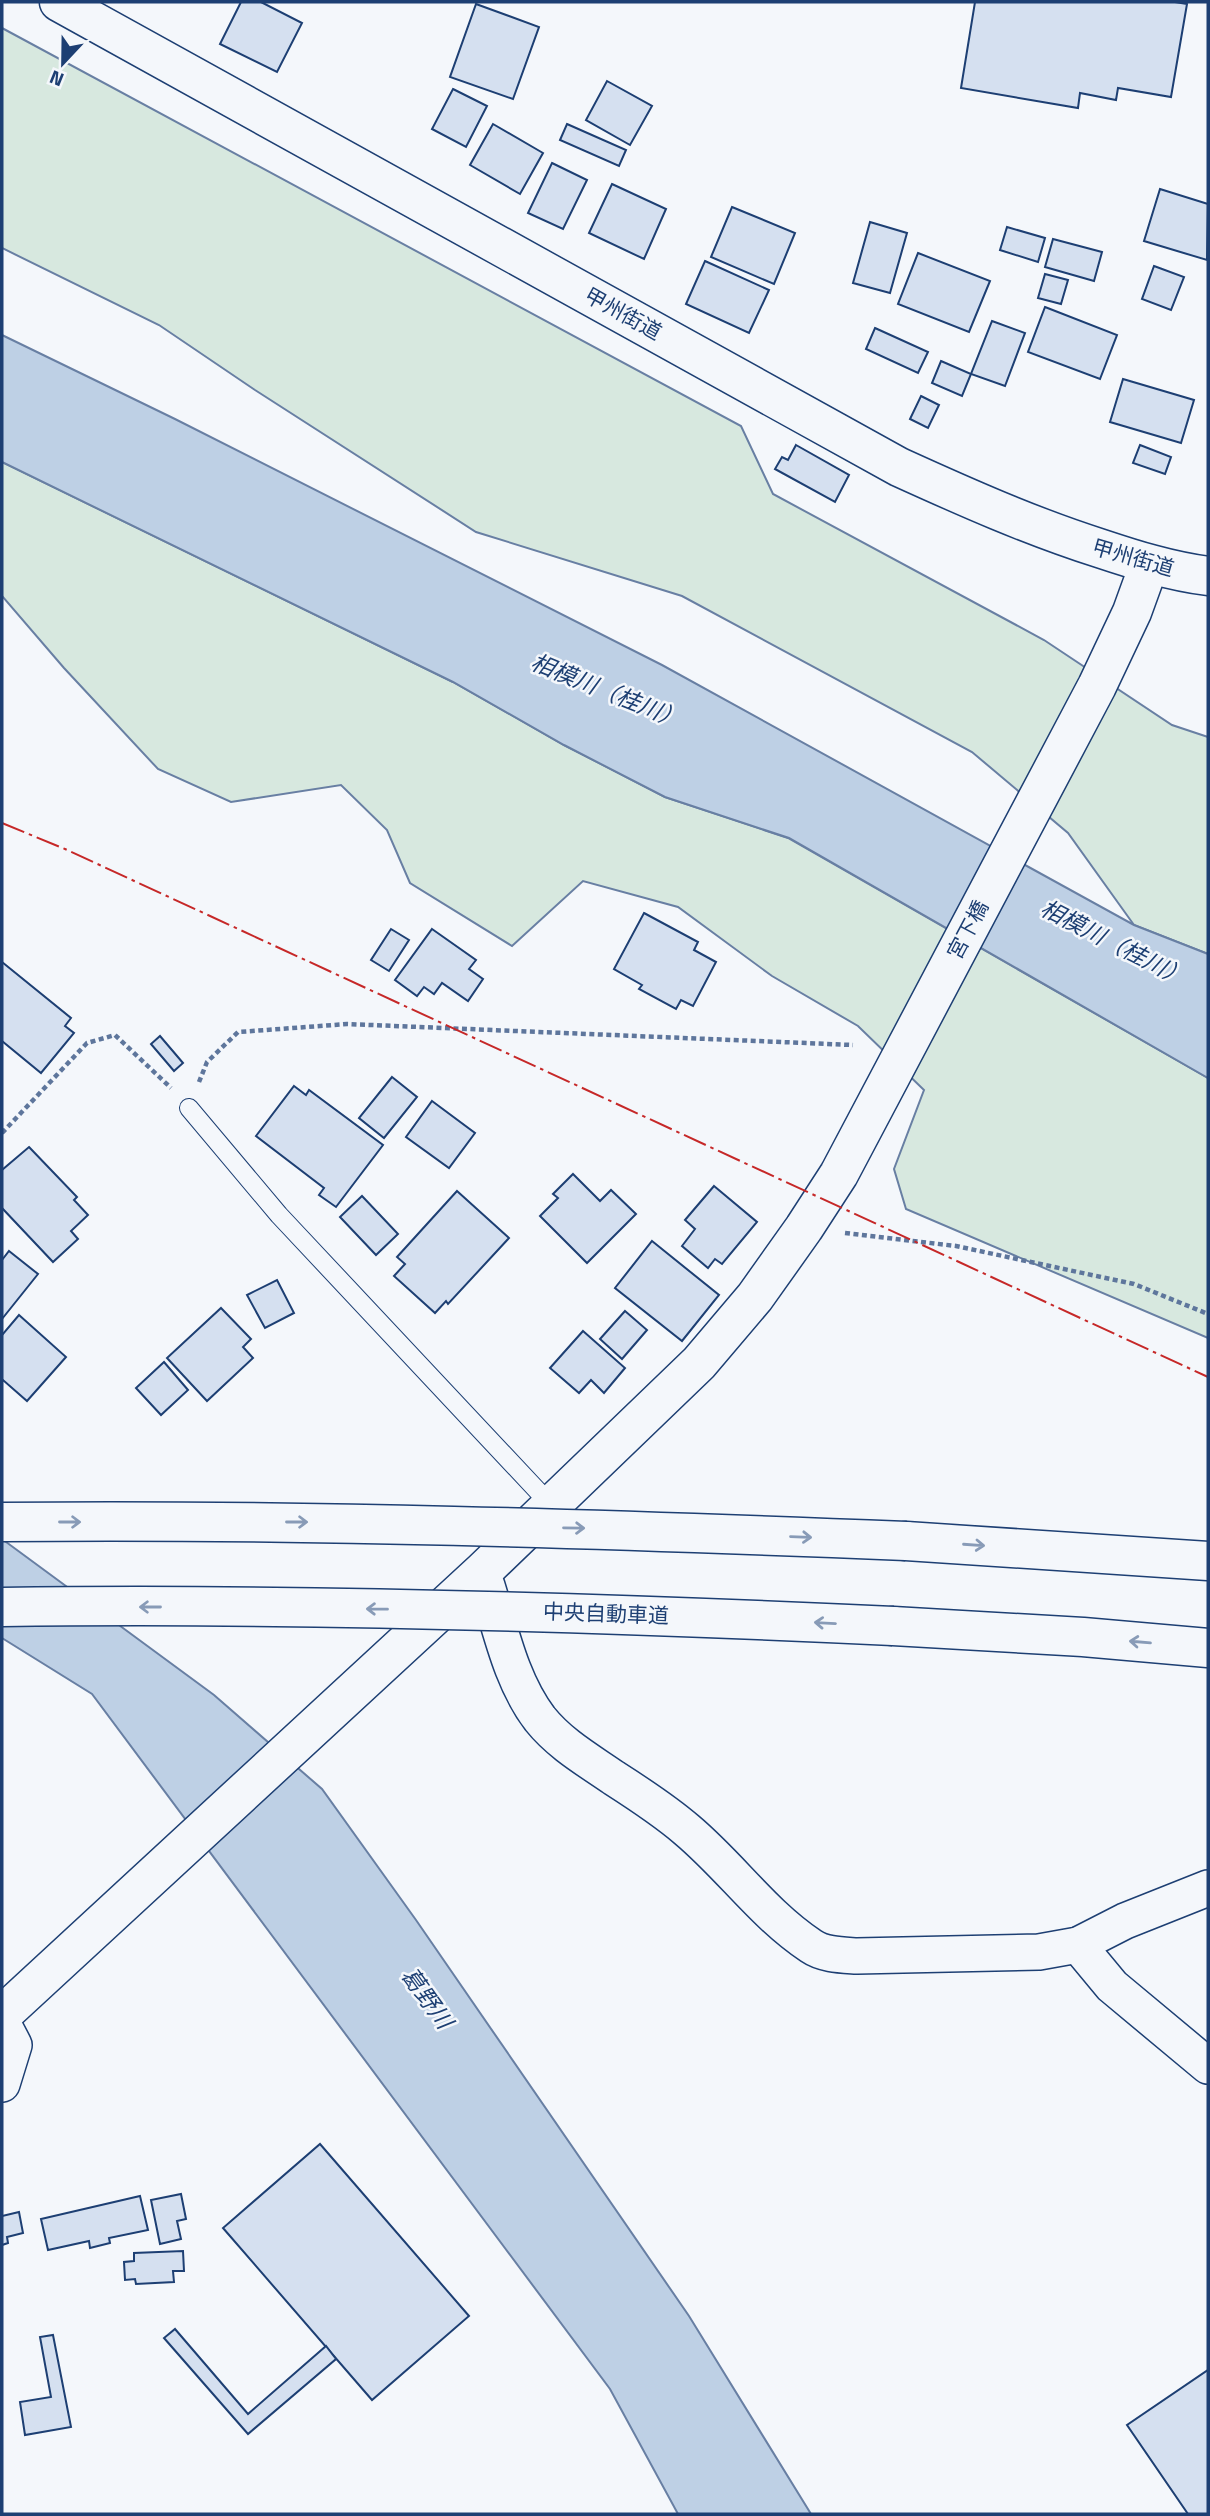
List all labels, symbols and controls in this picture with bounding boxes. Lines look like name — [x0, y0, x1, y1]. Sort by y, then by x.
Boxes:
north arrow — [28, 28, 98, 98]
text: N — [45, 63, 68, 95]
street label: 甲州街道 — [579, 279, 668, 347]
street label: 甲州街道 — [1088, 530, 1178, 584]
water label: 相模川（桂川） — [526, 644, 688, 737]
water label: 相模川（桂川） — [1035, 890, 1194, 995]
street label: 宮下橋 — [938, 894, 996, 965]
one-way arrow — [58, 1515, 81, 1529]
one-way arrow — [286, 1515, 309, 1529]
one-way arrow — [562, 1521, 585, 1535]
one-way arrow — [790, 1530, 813, 1543]
one-way arrow — [962, 1539, 985, 1552]
street label: 中央自動車道 — [543, 1595, 670, 1631]
one-way arrow — [138, 1600, 161, 1614]
one-way arrow — [366, 1602, 389, 1616]
one-way arrow — [814, 1616, 837, 1629]
one-way arrow — [1129, 1635, 1152, 1648]
water label: 葛野川 — [393, 1960, 464, 2038]

